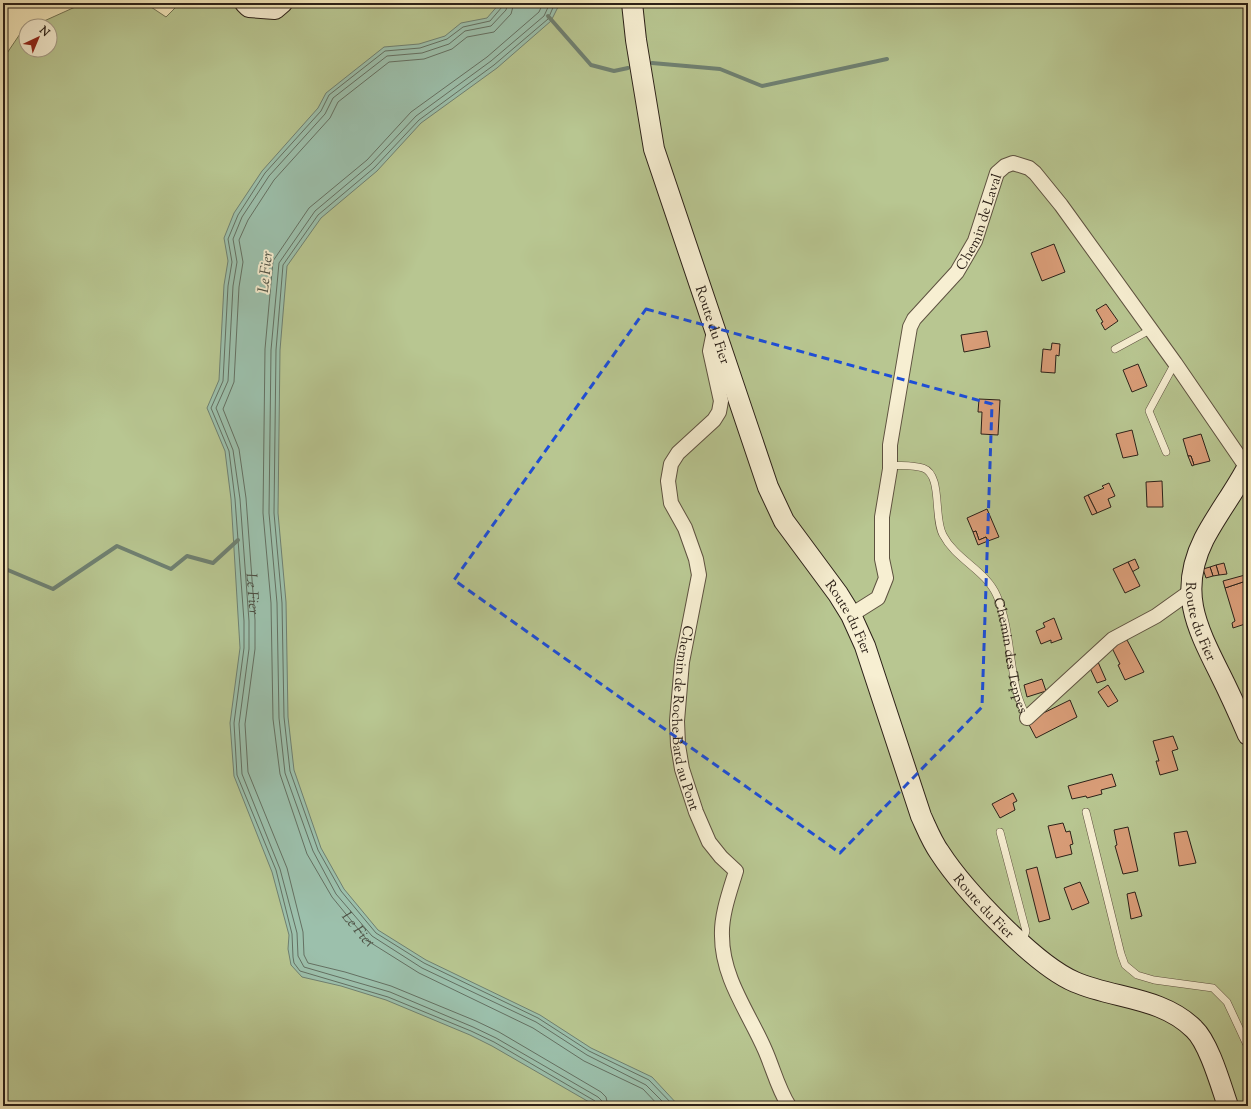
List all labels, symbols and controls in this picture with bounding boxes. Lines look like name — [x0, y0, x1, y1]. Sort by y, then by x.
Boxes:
north arrow — [18, 18, 58, 58]
text: N — [35, 22, 53, 40]
street label: Chemin de Laval — [952, 171, 1008, 275]
water label: Le Fier — [254, 250, 279, 294]
street label: Route du Fier — [689, 283, 734, 368]
water label: Le Fier — [240, 572, 264, 616]
street label: Route du Fier — [819, 577, 875, 658]
street label: Route du Fier — [1179, 582, 1220, 666]
street label: Chemin des Teppes — [987, 595, 1032, 717]
street label: Chemin de Roche Bard au Pont — [665, 624, 703, 814]
street label: Route du Fier — [947, 870, 1018, 945]
water label: Le Fier — [336, 907, 378, 955]

